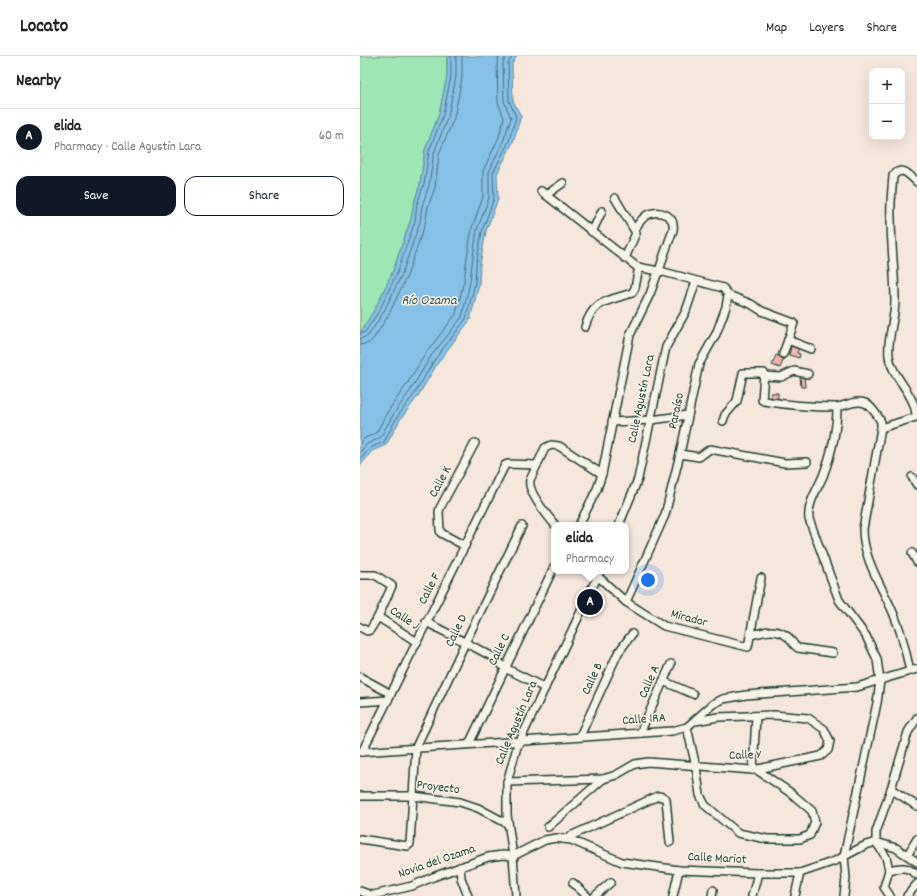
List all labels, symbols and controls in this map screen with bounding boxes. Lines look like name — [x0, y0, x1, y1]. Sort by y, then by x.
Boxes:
text: Locato — [20, 14, 68, 41]
text: Map — [766, 18, 787, 38]
text: Layers — [809, 18, 844, 38]
text: Share — [866, 18, 897, 38]
map controls — [869, 68, 905, 140]
button: + — [869, 68, 905, 104]
text: Nearby — [16, 70, 60, 94]
button: − — [869, 104, 905, 140]
text: elida — [54, 116, 81, 138]
text: A — [25, 127, 33, 146]
text: 60 m — [319, 127, 344, 146]
text: Pharmacy · Calle Agustín Lara — [54, 138, 201, 157]
button: Save — [16, 176, 176, 216]
button: Share — [184, 176, 344, 216]
water label: Río Ozama — [402, 291, 458, 311]
street label: Calle Agustín Lara — [623, 352, 661, 445]
street label: Paraíso — [664, 391, 690, 431]
street label: Calle K — [425, 463, 457, 501]
popup — [551, 522, 629, 574]
text: elida — [566, 528, 593, 550]
text: Pharmacy — [566, 550, 614, 569]
street label: Calle F — [414, 570, 446, 608]
your location — [638, 570, 658, 590]
pin: A — [577, 587, 603, 617]
street label: Calle J — [385, 602, 423, 636]
street label: Mirador — [668, 605, 710, 633]
street label: Calle D — [441, 611, 473, 651]
street label: Calle C — [484, 630, 516, 669]
street label: Calle B — [577, 660, 609, 698]
street label: Calle A — [634, 662, 666, 702]
street label: Calle Agustín Lara — [491, 677, 544, 768]
street label: Calle 1RA — [622, 709, 666, 731]
street label: Calle Y — [729, 746, 762, 766]
street label: Proyecto — [415, 776, 461, 800]
street label: Novia del Ozama — [396, 840, 479, 884]
street label: Calle Mariot — [687, 848, 747, 870]

